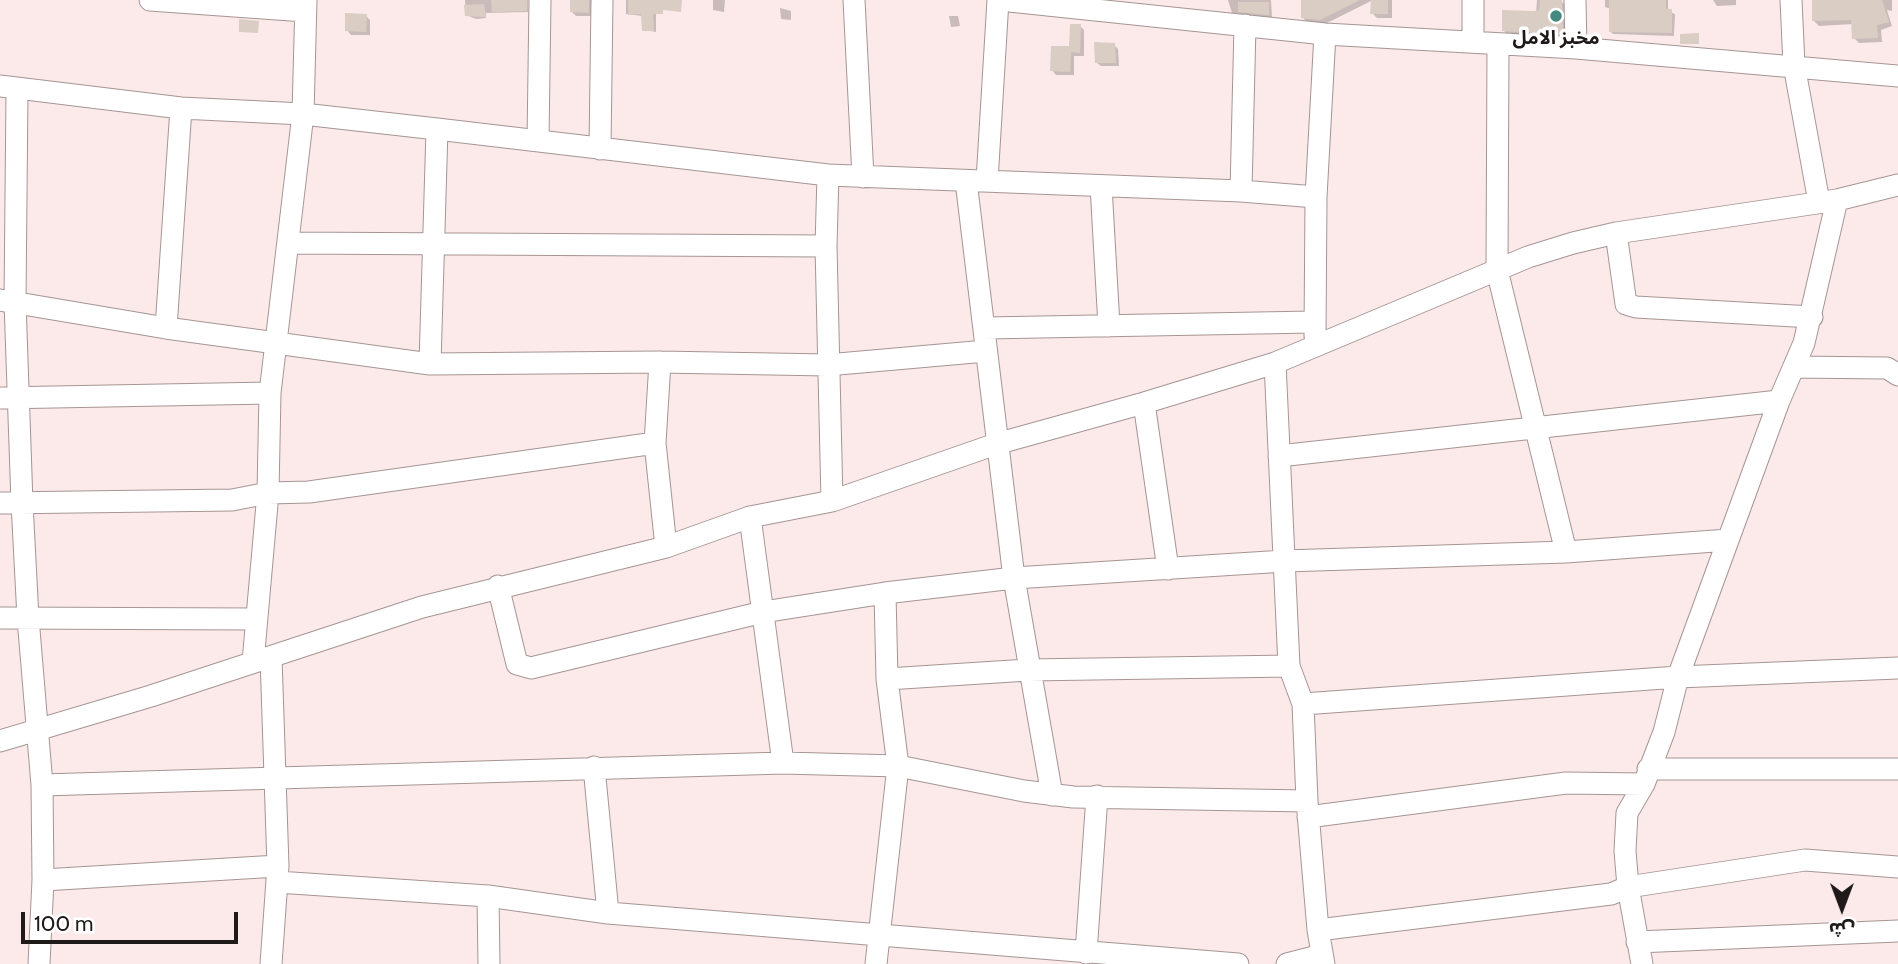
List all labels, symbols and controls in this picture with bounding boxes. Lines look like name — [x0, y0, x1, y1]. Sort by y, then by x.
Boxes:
marker: مخبز الامل — [1548, 8, 1564, 24]
place label: مخبز الامل — [1513, 27, 1599, 49]
north arrow — [1807, 873, 1877, 943]
scale bar — [24, 898, 242, 942]
text: 100 m — [34, 911, 93, 936]
text: ش — [1829, 918, 1855, 941]

